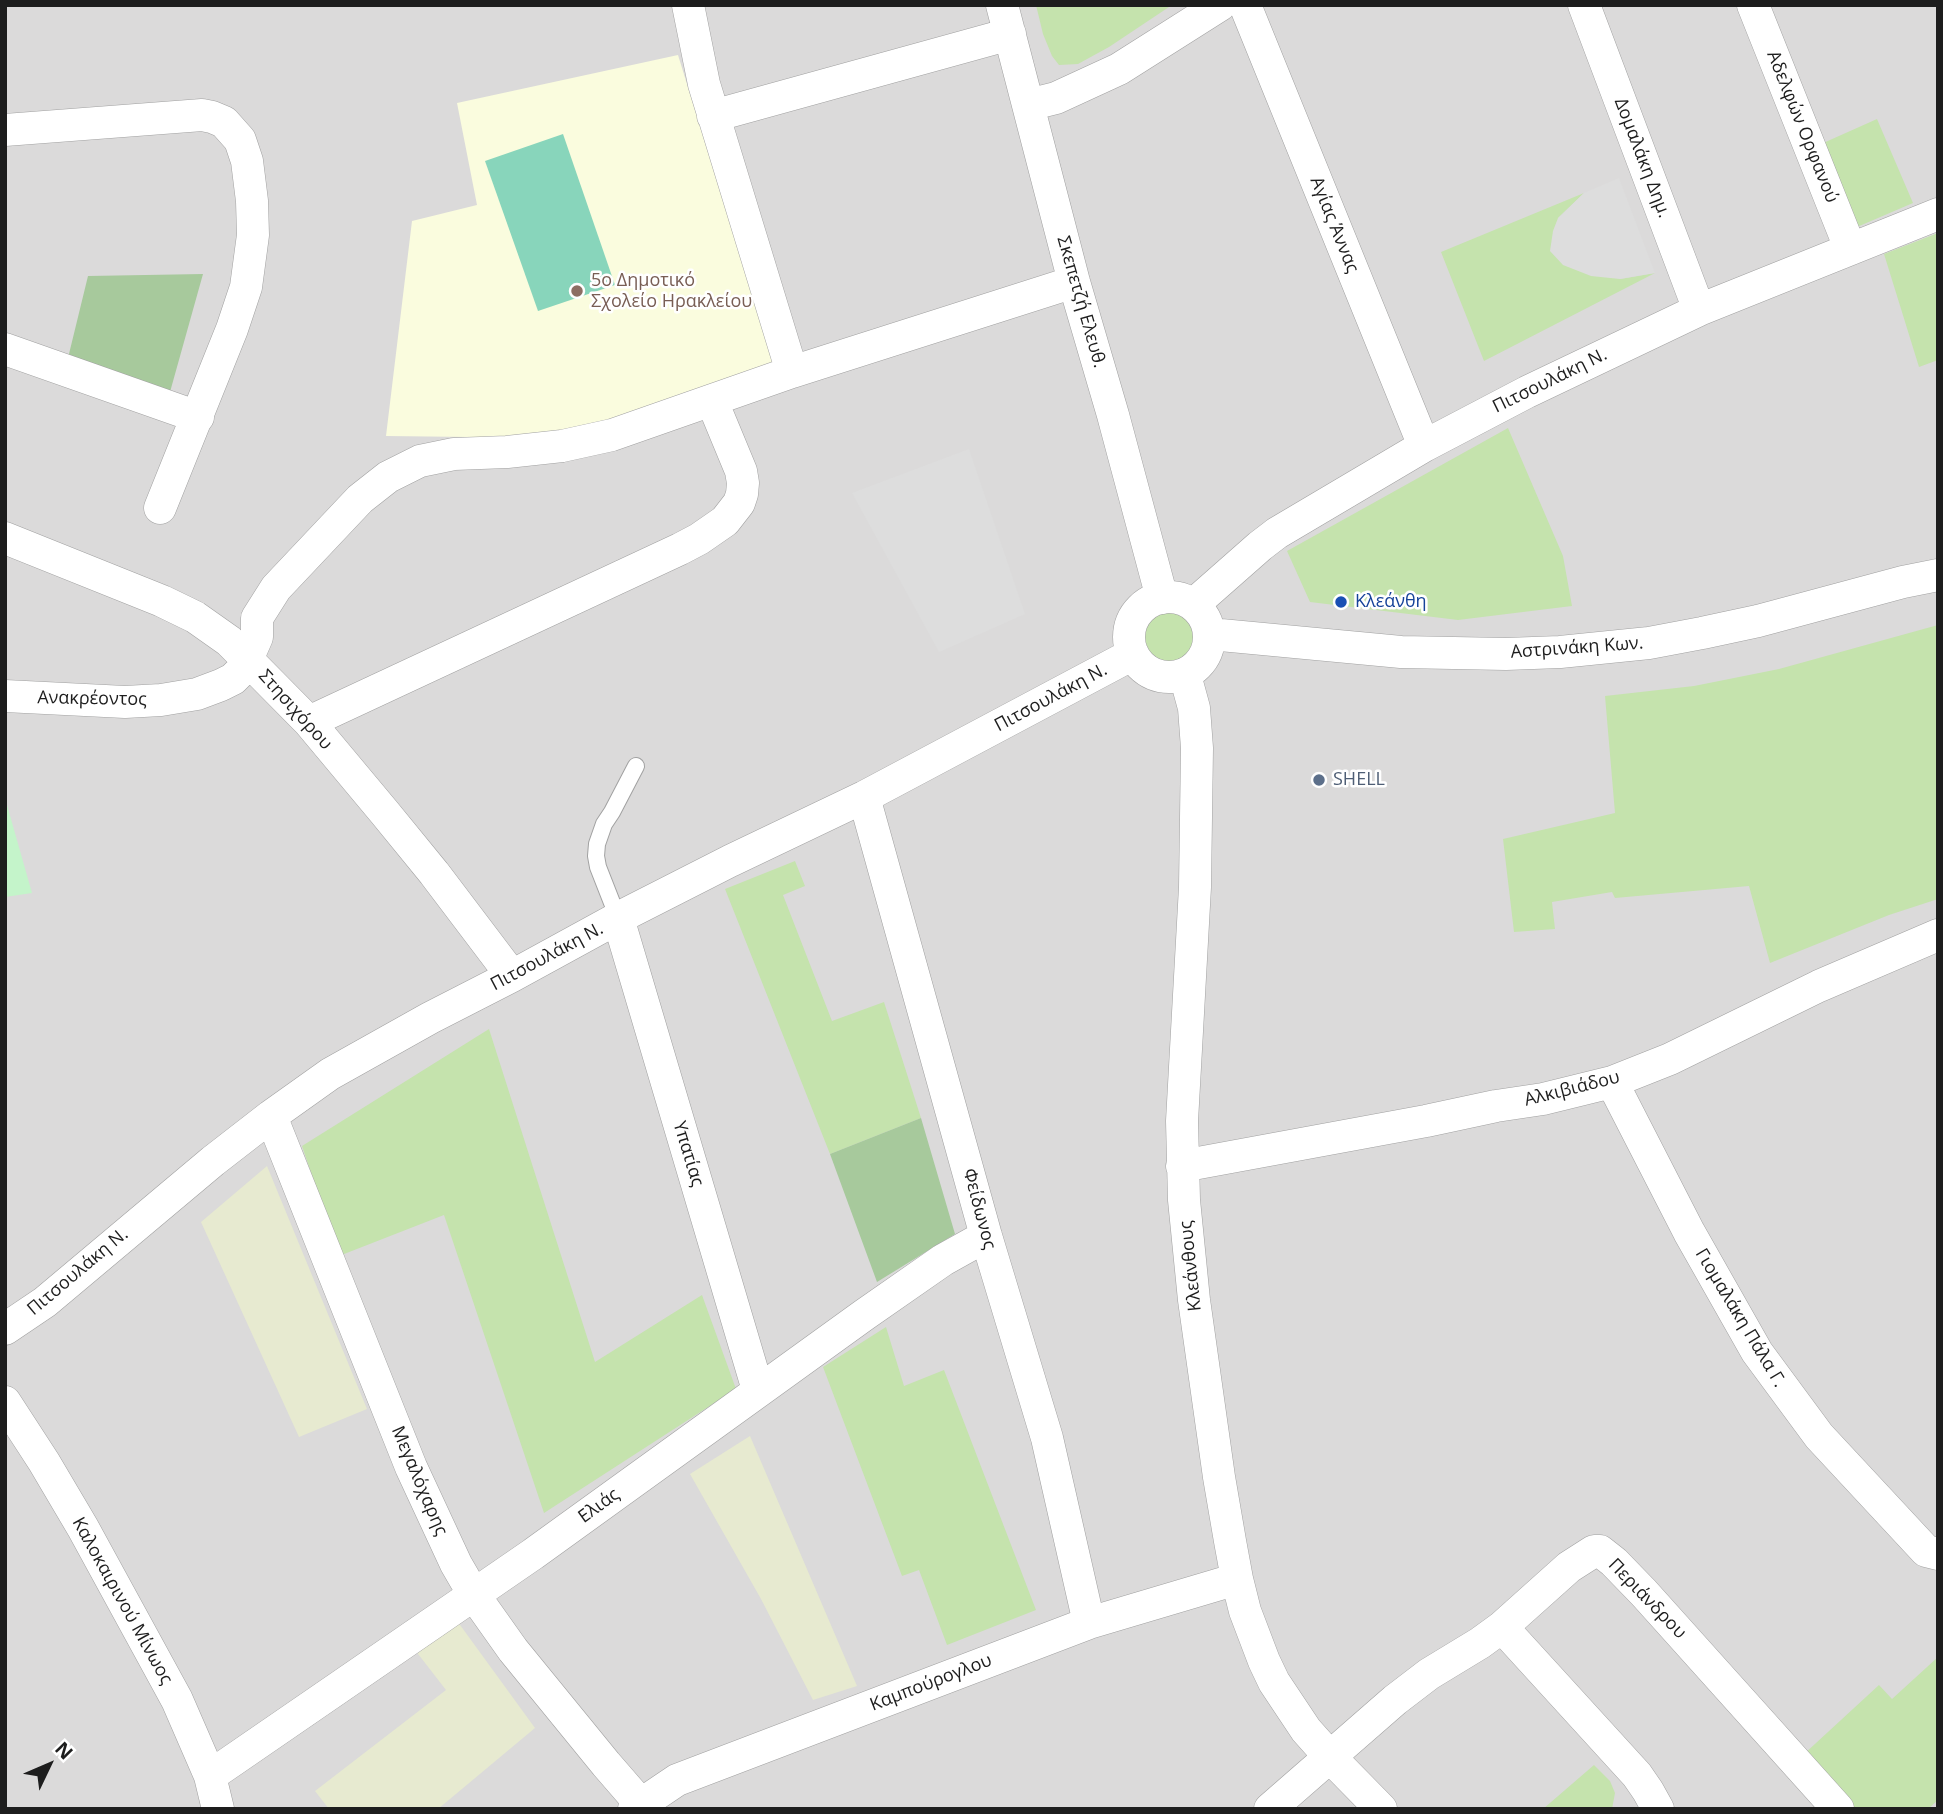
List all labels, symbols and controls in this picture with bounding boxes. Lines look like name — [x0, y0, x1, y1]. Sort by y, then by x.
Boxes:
street label: Αδελφών Ορφανού — [1762, 48, 1842, 206]
street label: Δομαλάκη Δημ. — [1609, 95, 1675, 221]
street label: Αγίας Άννας — [1305, 174, 1363, 276]
street label: Σκεπετζή Ελευθ. — [1052, 234, 1110, 370]
place label: 5ο Δημοτικό Σχολείο Ηρακλείου — [591, 270, 752, 312]
marker: 5ο Δημοτικό Σχολείο Ηρακλείου — [569, 283, 585, 299]
street label: Πιτσουλάκη Ν. — [1489, 344, 1611, 418]
place label: Κλεάνθη — [1355, 591, 1427, 613]
marker: Κλεάνθη — [1333, 594, 1349, 610]
street label: Αστρινάκη Κων. — [1510, 633, 1644, 663]
street label: Πιτσουλάκη Ν. — [991, 659, 1111, 737]
street label: Στησιχόρου — [253, 666, 337, 754]
street label: Ανακρέοντος — [37, 687, 147, 711]
place label: SHELL — [1333, 769, 1385, 791]
marker: SHELL — [1311, 772, 1327, 788]
street label: Πιτσουλάκη Ν. — [487, 918, 607, 996]
street label: Αλκιβιάδου — [1522, 1067, 1622, 1111]
street label: Υπατίας — [668, 1119, 708, 1189]
street label: Φείδωνος — [958, 1166, 1000, 1252]
street label: Κλεάνθους — [1175, 1220, 1207, 1312]
street label: Πιτσουλάκη Ν. — [23, 1224, 133, 1320]
street label: Γιομαλάκη Πάλα Γ. — [1690, 1245, 1790, 1391]
street label: Μεγαλόχαρης — [386, 1423, 452, 1539]
street label: Ελιάς — [574, 1484, 624, 1528]
street label: Καλοκαιρινού Μίνωος — [67, 1514, 177, 1688]
street label: Περιάνδρου — [1604, 1555, 1690, 1643]
street label: Καμπούρογλου — [867, 1650, 995, 1716]
north arrow — [14, 1730, 84, 1800]
text: N — [49, 1736, 79, 1765]

